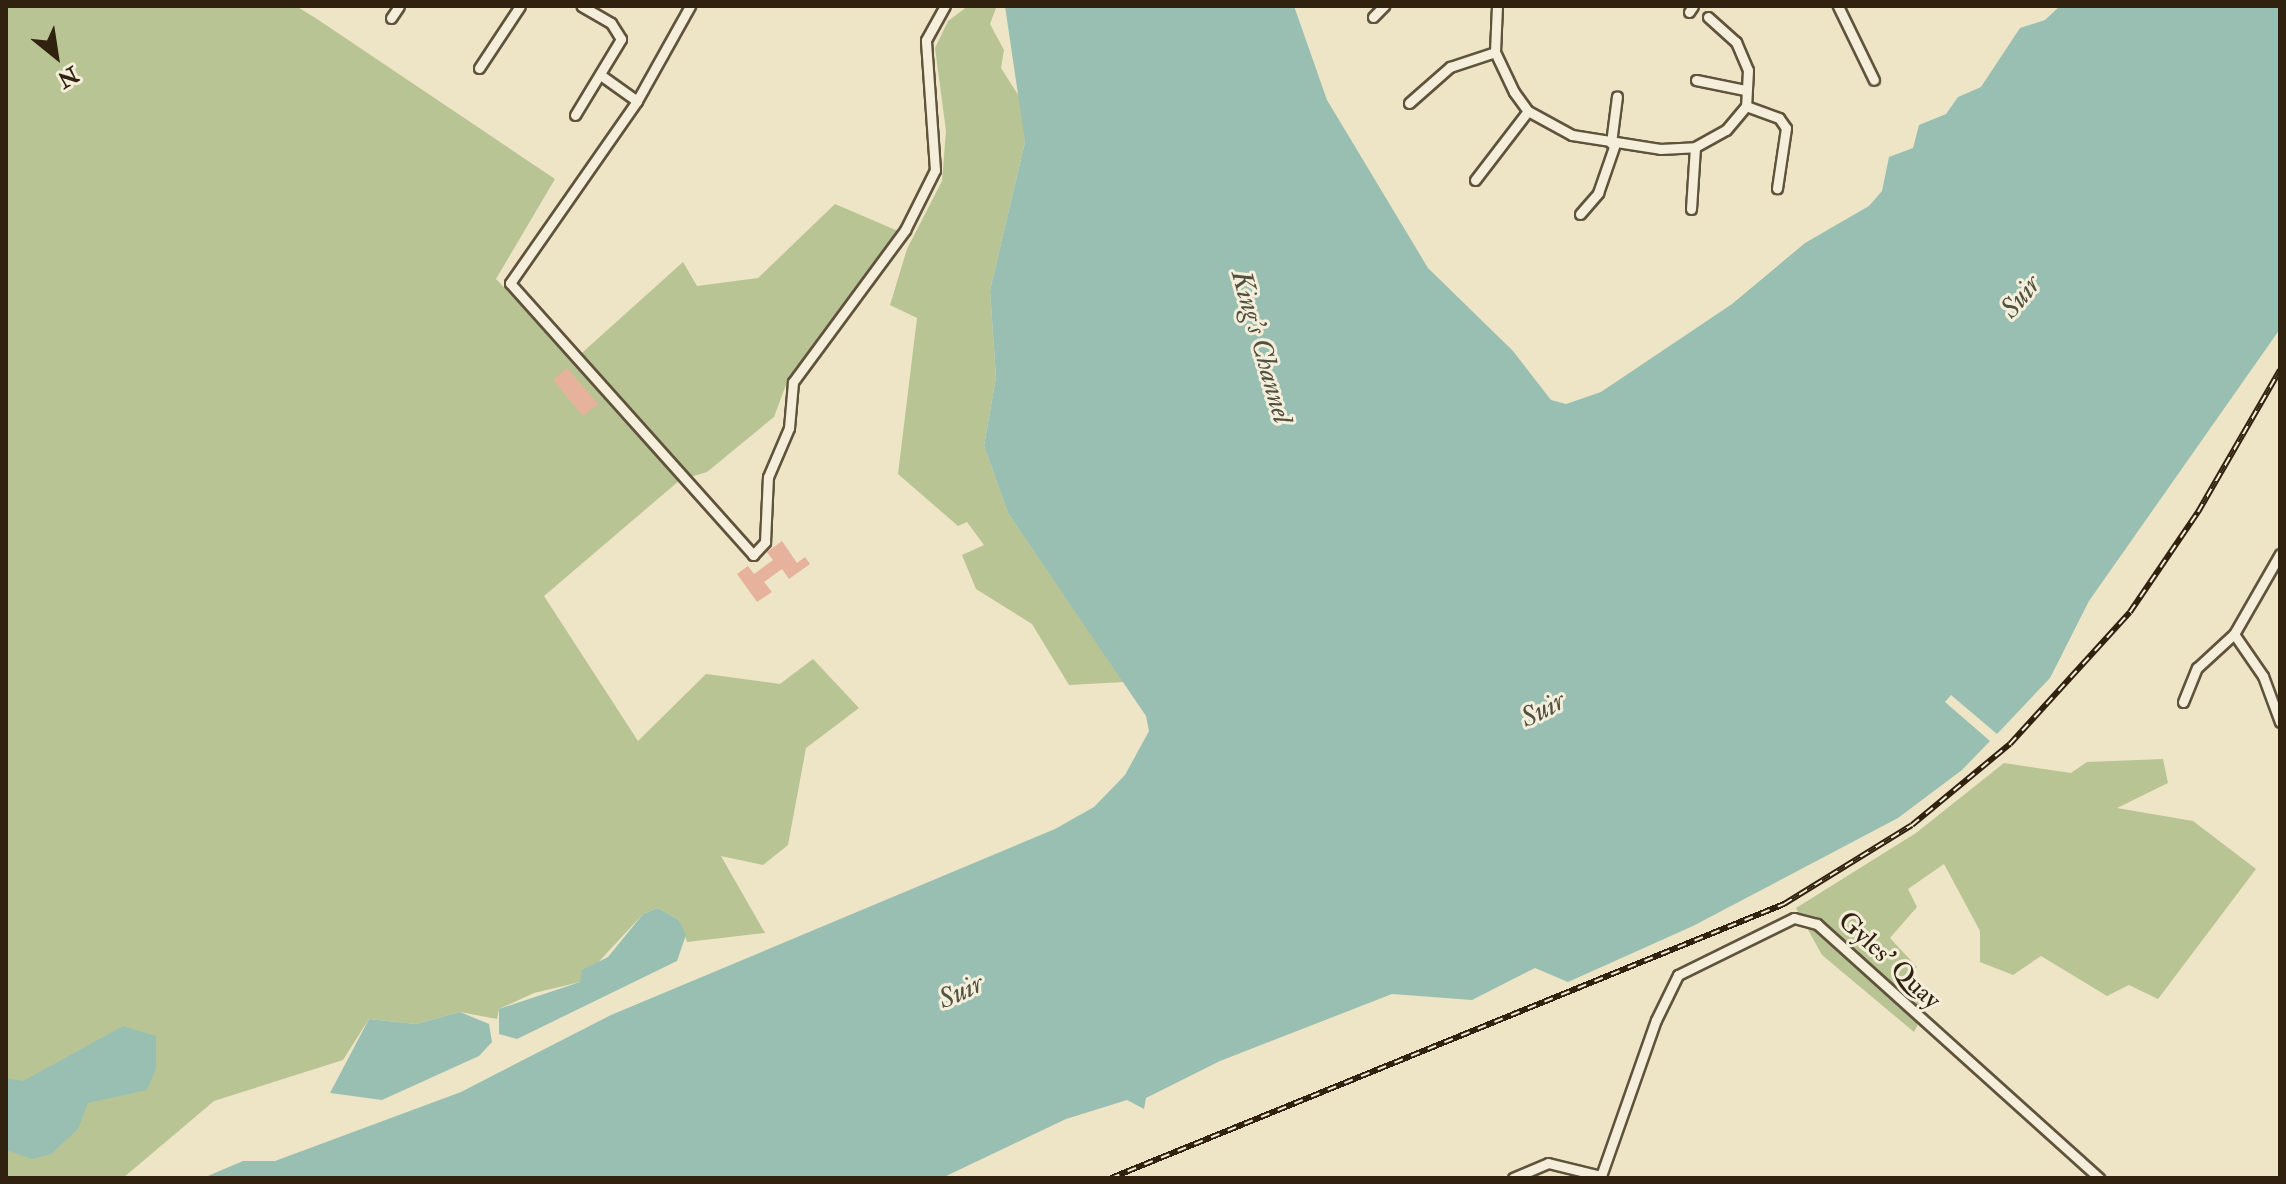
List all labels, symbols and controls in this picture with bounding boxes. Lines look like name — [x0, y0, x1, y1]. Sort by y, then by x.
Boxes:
north arrow — [16, 16, 96, 96]
text: N — [52, 60, 84, 94]
water label: King's Channel — [1223, 267, 1299, 427]
water label: Suir — [1993, 269, 2049, 325]
water label: Suir — [1515, 684, 1571, 736]
street label: Gyles' Quay — [1831, 906, 1947, 1016]
water label: Suir — [933, 967, 989, 1017]

